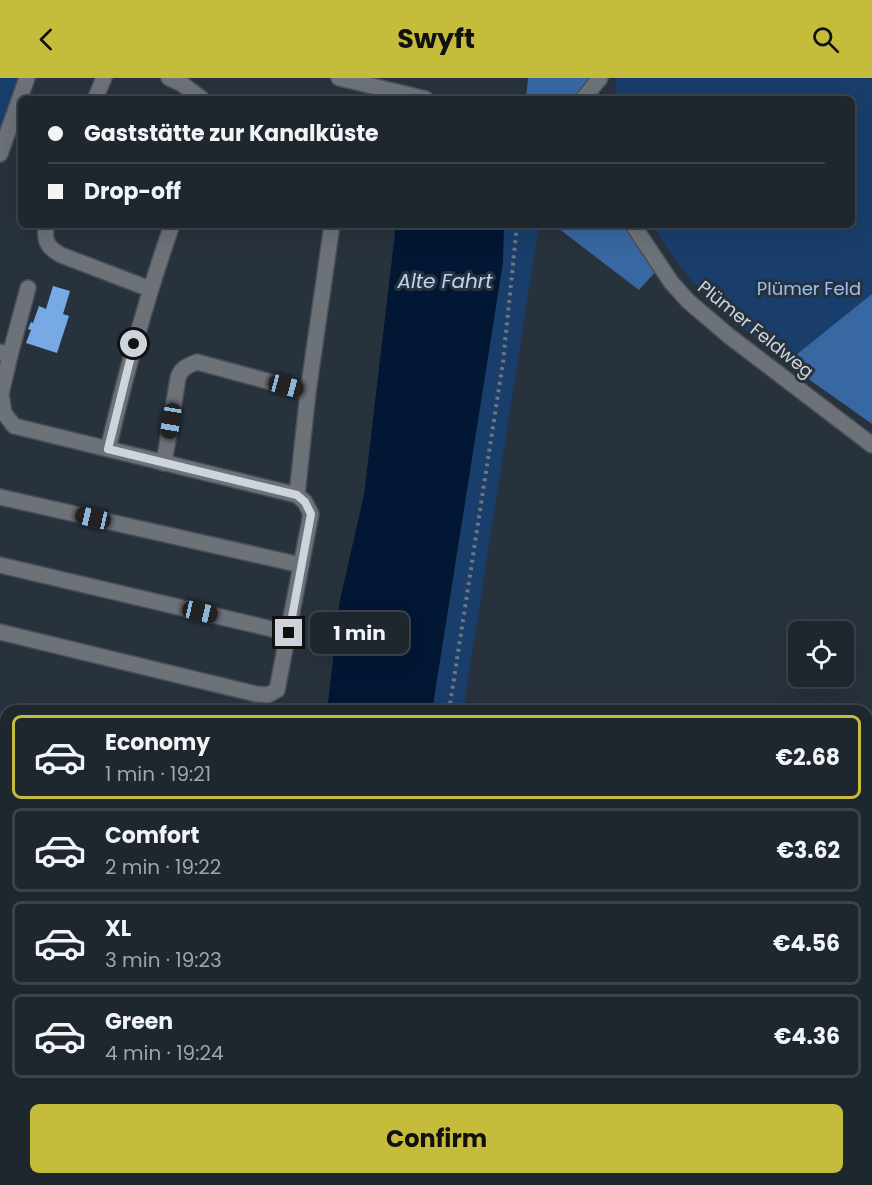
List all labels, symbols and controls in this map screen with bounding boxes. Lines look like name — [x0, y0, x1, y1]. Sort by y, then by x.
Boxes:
text: Swyft — [397, 20, 475, 57]
icon: back — [30, 23, 63, 56]
icon: search — [809, 23, 842, 56]
text: Gaststätte zur Kanalküste — [84, 118, 379, 149]
text: Drop-off — [84, 176, 181, 207]
water label: Alte Fahrt — [396, 267, 493, 295]
street label: Plümer Feldweg — [693, 274, 819, 384]
park label: Plümer Feld — [757, 276, 861, 301]
route start — [120, 330, 147, 357]
car — [266, 373, 306, 399]
car — [159, 402, 183, 440]
car — [73, 505, 113, 531]
car — [180, 599, 220, 625]
callout: 1 min — [310, 612, 409, 654]
route end — [275, 619, 302, 646]
text: 1 min — [333, 619, 386, 647]
map controls — [788, 621, 854, 687]
button: locate — [788, 621, 854, 687]
text: Economy — [105, 727, 210, 758]
icon: car — [33, 730, 87, 784]
text: €2.68 — [775, 742, 840, 773]
text: 1 min · 19:21 — [105, 760, 211, 788]
text: Comfort — [105, 820, 199, 851]
icon: car — [33, 823, 87, 877]
text: €3.62 — [776, 835, 840, 866]
text: 2 min · 19:22 — [105, 853, 221, 881]
text: XL — [105, 913, 131, 944]
icon: car — [33, 916, 87, 970]
text: €4.56 — [773, 928, 840, 959]
text: 3 min · 19:23 — [105, 946, 222, 974]
text: Green — [105, 1006, 173, 1037]
icon: car — [33, 1009, 87, 1063]
text: €4.36 — [774, 1021, 840, 1052]
text: 4 min · 19:24 — [105, 1039, 224, 1067]
button: Confirm — [30, 1104, 843, 1173]

